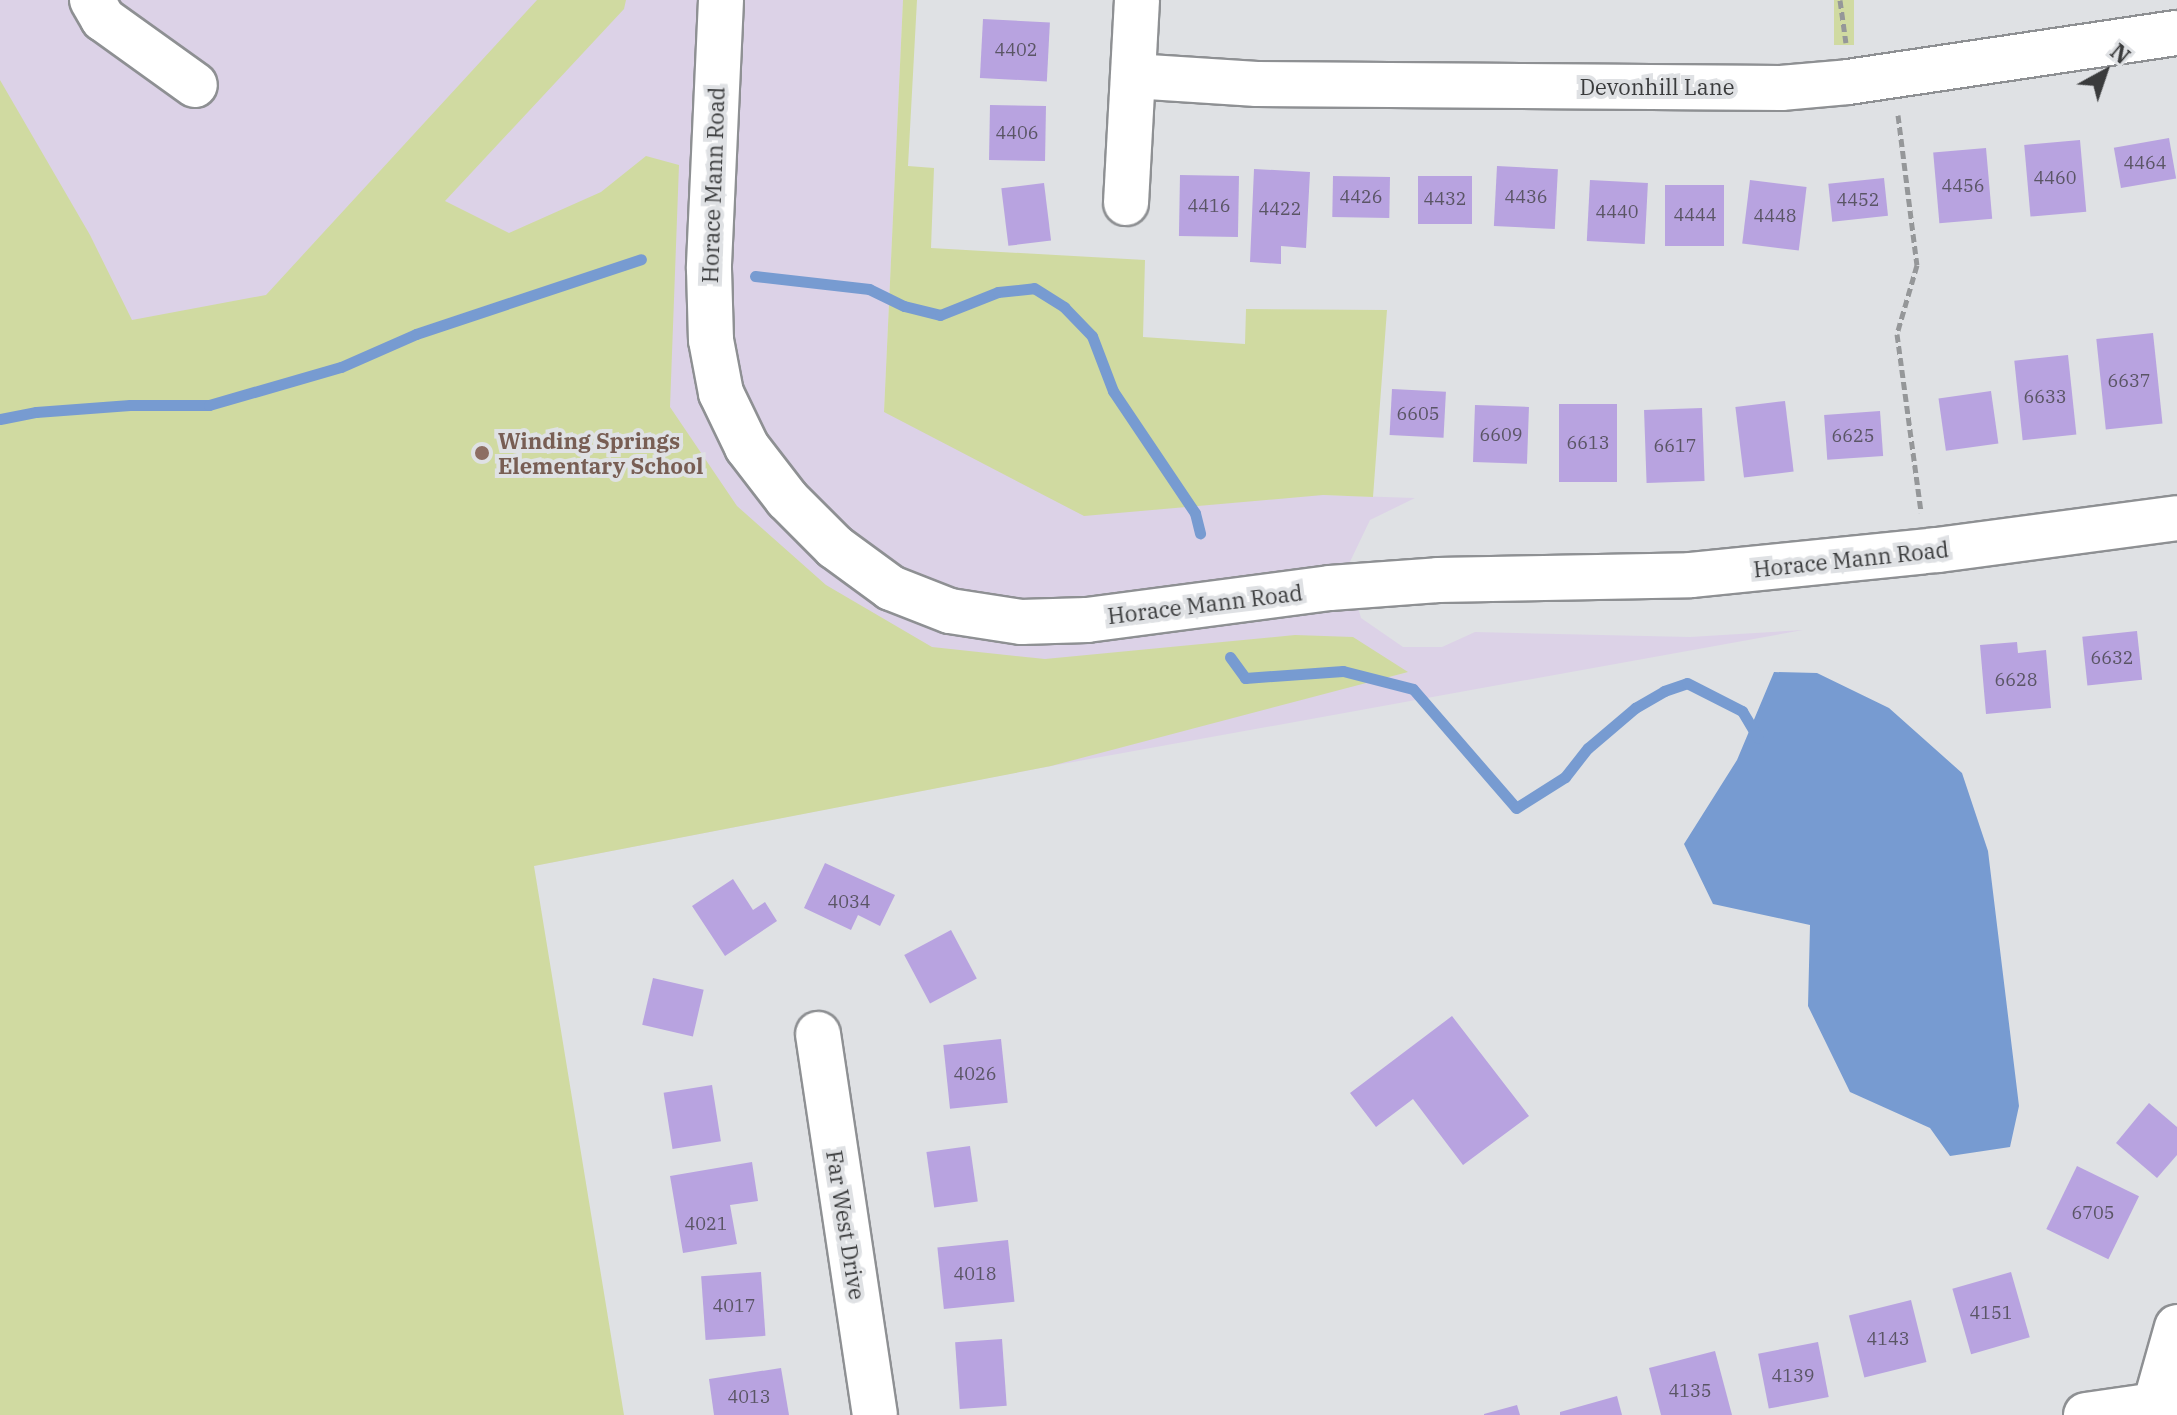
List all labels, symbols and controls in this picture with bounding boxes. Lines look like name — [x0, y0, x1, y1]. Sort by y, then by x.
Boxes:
north arrow — [2065, 32, 2145, 112]
text: N — [2105, 37, 2137, 70]
house number: 4402 — [994, 39, 1038, 61]
street label: Devonhill Lane — [1579, 74, 1735, 100]
street label: Horace Mann Road — [696, 86, 730, 284]
house number: 4406 — [995, 122, 1039, 144]
house number: 4464 — [2123, 152, 2167, 174]
house number: 4460 — [2033, 167, 2077, 189]
house number: 4456 — [1941, 175, 1985, 197]
house number: 4426 — [1339, 186, 1383, 208]
house number: 4436 — [1504, 186, 1548, 208]
house number: 4432 — [1423, 188, 1467, 210]
house number: 4452 — [1836, 189, 1880, 211]
house number: 4416 — [1187, 195, 1231, 217]
house number: 4422 — [1258, 198, 1302, 220]
house number: 4440 — [1595, 201, 1639, 223]
house number: 4444 — [1673, 204, 1717, 226]
house number: 4448 — [1753, 205, 1797, 227]
house number: 6637 — [2107, 370, 2151, 392]
house number: 6633 — [2023, 386, 2067, 408]
house number: 6605 — [1396, 403, 1440, 425]
house number: 6609 — [1479, 424, 1523, 446]
house number: 6625 — [1831, 425, 1875, 447]
place label: Winding Springs Elementary School — [498, 427, 703, 478]
house number: 6613 — [1566, 432, 1610, 454]
house number: 6617 — [1653, 435, 1697, 457]
marker: Winding Springs Elementary School — [473, 444, 491, 462]
street label: Horace Mann Road — [1752, 536, 1950, 582]
street label: Horace Mann Road — [1106, 579, 1304, 629]
house number: 6632 — [2090, 647, 2134, 669]
house number: 6628 — [1994, 669, 2038, 691]
house number: 4034 — [827, 891, 871, 913]
house number: 4026 — [953, 1063, 997, 1085]
street label: Far West Drive — [821, 1148, 871, 1302]
house number: 6705 — [2071, 1202, 2115, 1224]
house number: 4021 — [684, 1213, 728, 1235]
house number: 4018 — [953, 1263, 997, 1285]
house number: 4017 — [712, 1295, 756, 1317]
house number: 4151 — [1969, 1302, 2013, 1324]
house number: 4143 — [1866, 1328, 1910, 1350]
house number: 4139 — [1771, 1365, 1815, 1387]
house number: 4135 — [1668, 1380, 1712, 1402]
house number: 4013 — [727, 1386, 771, 1408]

